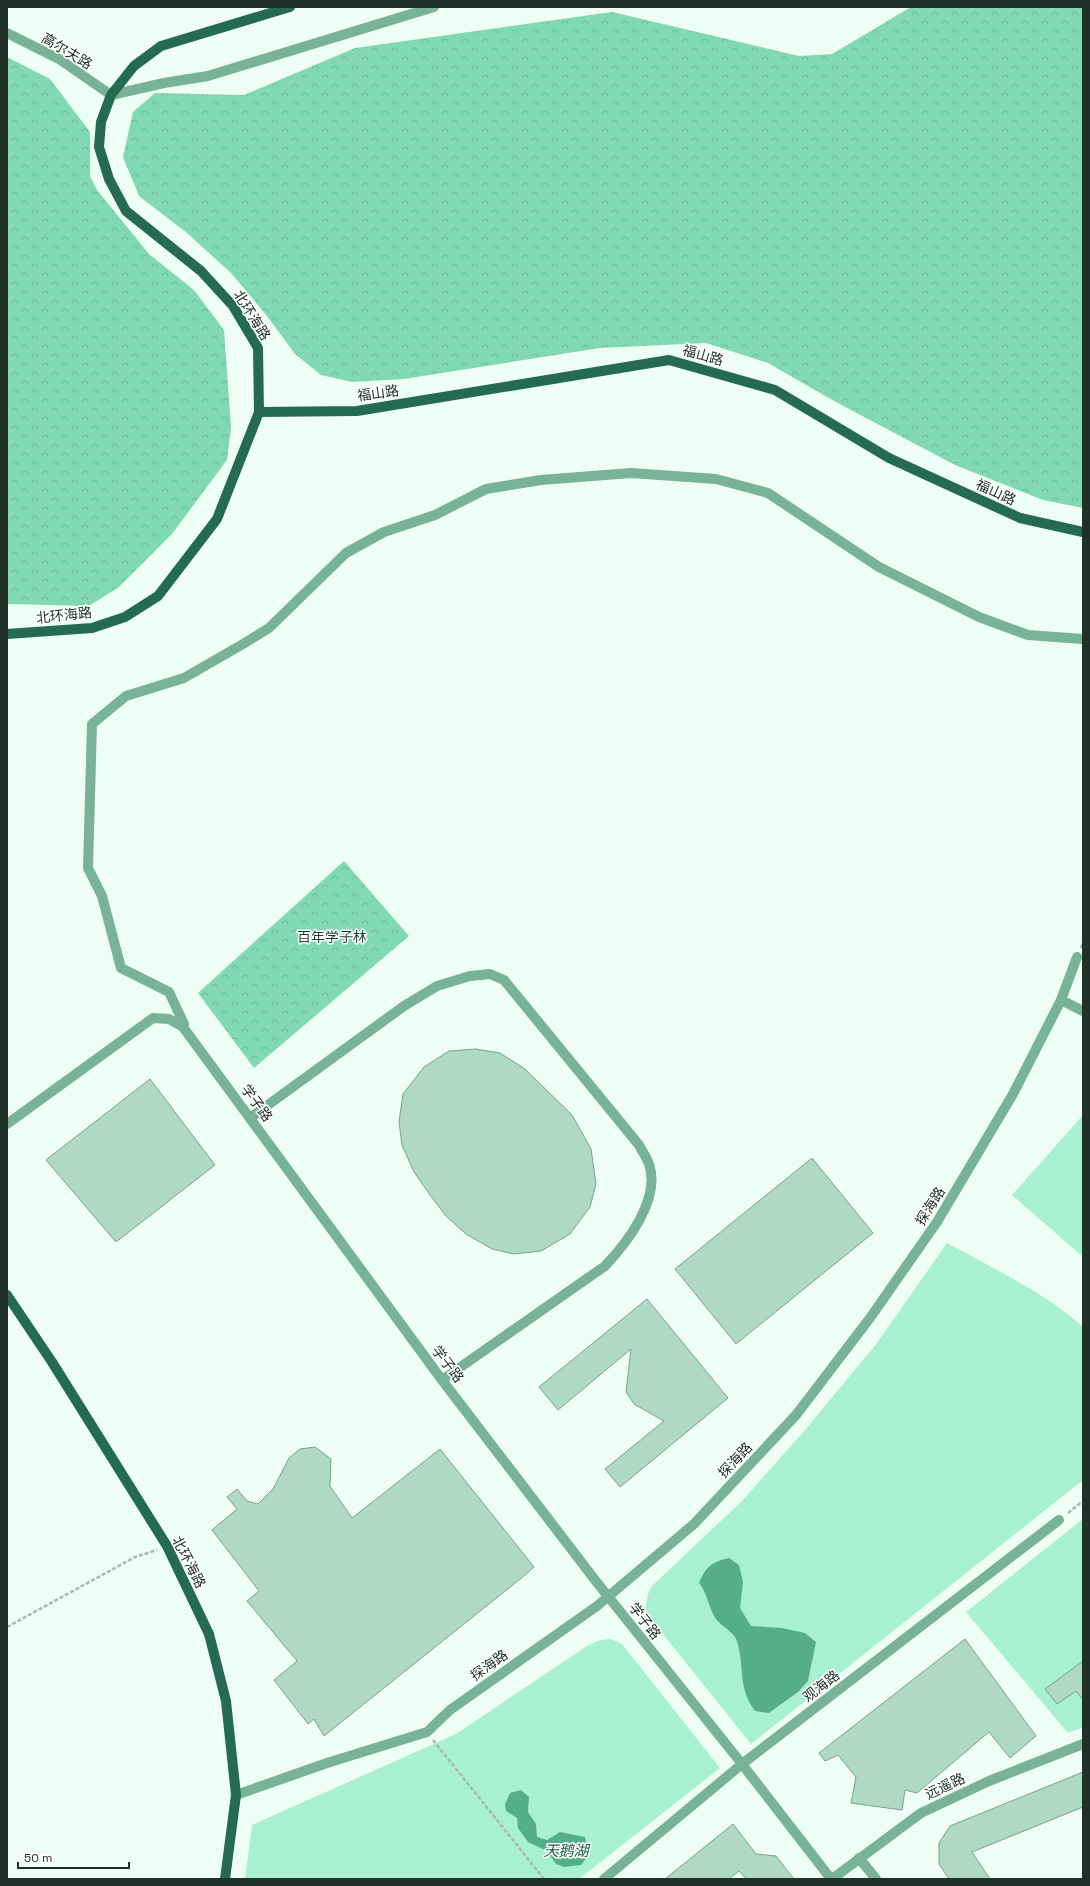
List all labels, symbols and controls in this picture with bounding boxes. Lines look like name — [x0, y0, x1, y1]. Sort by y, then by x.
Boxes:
street label: 高尔夫路 — [38, 29, 96, 73]
street label: 北环海路 — [230, 286, 274, 344]
street label: 福山路 — [680, 341, 726, 369]
street label: 福山路 — [356, 381, 400, 405]
street label: 福山路 — [973, 475, 1019, 509]
street label: 北环海路 — [35, 603, 93, 627]
park label: 百年学子林 — [297, 928, 367, 946]
street label: 学子路 — [237, 1081, 277, 1125]
street label: 探海路 — [911, 1183, 949, 1229]
street label: 学子路 — [428, 1342, 468, 1386]
street label: 探海路 — [714, 1439, 756, 1481]
street label: 北环海路 — [168, 1533, 210, 1591]
street label: 学子路 — [625, 1599, 665, 1643]
street label: 探海路 — [467, 1646, 511, 1684]
street label: 观海路 — [799, 1666, 843, 1706]
street label: 远遥路 — [922, 1769, 968, 1803]
water label: 天鹅湖 — [543, 1841, 590, 1860]
scale bar — [18, 1844, 129, 1870]
text: 50 m — [24, 1850, 52, 1866]

